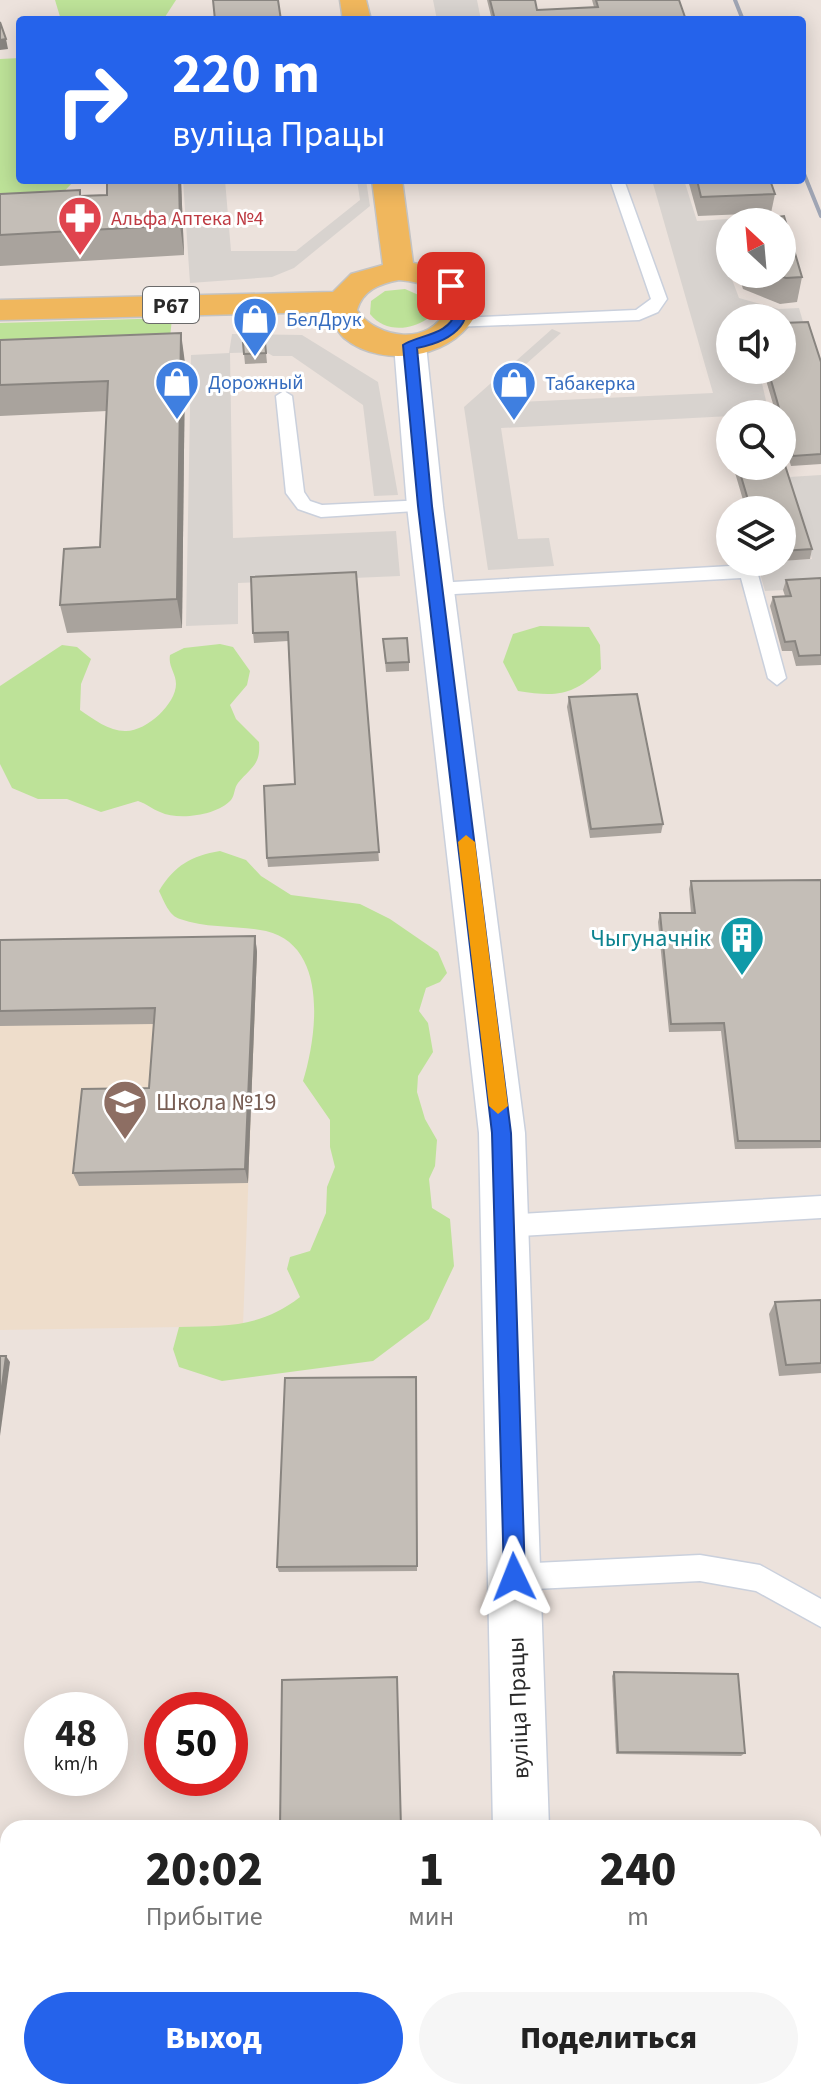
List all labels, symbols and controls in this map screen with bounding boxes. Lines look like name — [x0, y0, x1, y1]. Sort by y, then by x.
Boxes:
text: 220 m — [172, 35, 320, 114]
icon: right — [40, 48, 144, 152]
text: вуліца Працы — [172, 109, 385, 160]
pharmacy icon: Альфа Аптека №4 — [56, 194, 104, 257]
place label: Альфа Аптека №4 — [111, 205, 264, 233]
north arrow — [716, 208, 796, 288]
map controls — [716, 208, 796, 576]
pin — [417, 252, 485, 320]
icon: arrive — [429, 264, 473, 308]
road number: Р67 — [143, 287, 199, 323]
shop icon: БелДрук — [231, 295, 279, 358]
button: sound — [716, 304, 796, 384]
place label: БелДрук — [286, 306, 362, 334]
shop icon: Дорожный — [153, 358, 201, 421]
shop icon: Табакерка — [490, 359, 538, 422]
place label: Дорожный — [208, 369, 303, 397]
place label: Табакерка — [545, 370, 635, 398]
button: search — [716, 400, 796, 480]
button: layers — [716, 496, 796, 576]
building icon: Чыгуначнік — [718, 914, 766, 977]
place label: Чыгуначнік — [590, 921, 711, 956]
school or university icon: Школа №19 — [101, 1078, 149, 1141]
place label: Школа №19 — [156, 1085, 276, 1120]
position arrow — [472, 1535, 556, 1619]
street label: вуліца Працы — [499, 1636, 538, 1780]
speed limit sign: 50 — [144, 1692, 248, 1796]
text: 48 — [55, 1705, 97, 1762]
text: km/h — [54, 1750, 98, 1778]
text: 20:02 — [145, 1836, 263, 1904]
text: 1 — [418, 1836, 444, 1904]
text: 240 — [600, 1836, 677, 1904]
text: Прибытие — [146, 1898, 263, 1935]
text: мин — [408, 1898, 454, 1935]
text: m — [627, 1898, 649, 1935]
button: Выход — [24, 1992, 403, 2084]
button: Поделиться — [419, 1992, 798, 2084]

